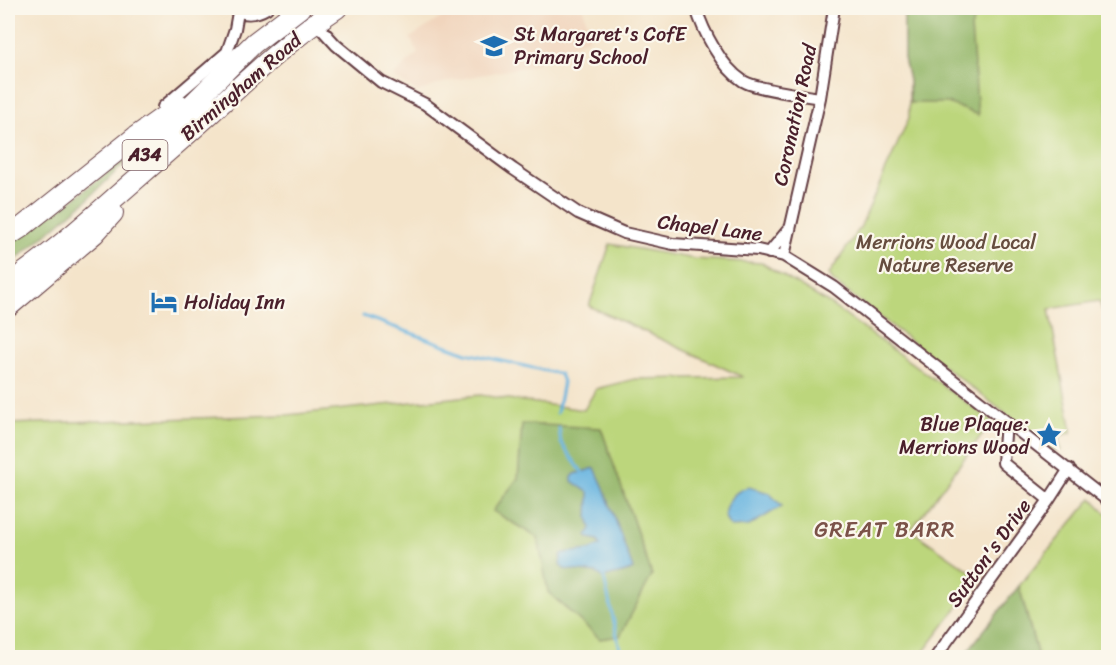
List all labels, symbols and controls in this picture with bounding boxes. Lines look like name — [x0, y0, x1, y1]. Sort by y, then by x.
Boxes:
place label: St Margaret's CofE Primary School — [514, 17, 688, 75]
street label: Birmingham Road — [172, 23, 311, 150]
school or university icon: St Margaret's CofE Primary School — [479, 31, 509, 61]
street label: Coronation Road — [763, 39, 827, 189]
road number: A34 — [122, 140, 168, 170]
street label: Chapel Lane — [656, 204, 764, 252]
park label: Merrions Wood Local Nature Reserve — [856, 225, 1037, 283]
place label: Holiday Inn — [184, 285, 285, 320]
hotel icon: Holiday Inn — [149, 287, 179, 317]
place label: Blue Plaque: Merrions Wood — [899, 407, 1030, 465]
place icon: Blue Plaque: Merrions Wood — [1034, 420, 1064, 450]
street label: Sutton's Drive — [937, 491, 1041, 615]
district label: GREAT BARR — [814, 510, 956, 549]

